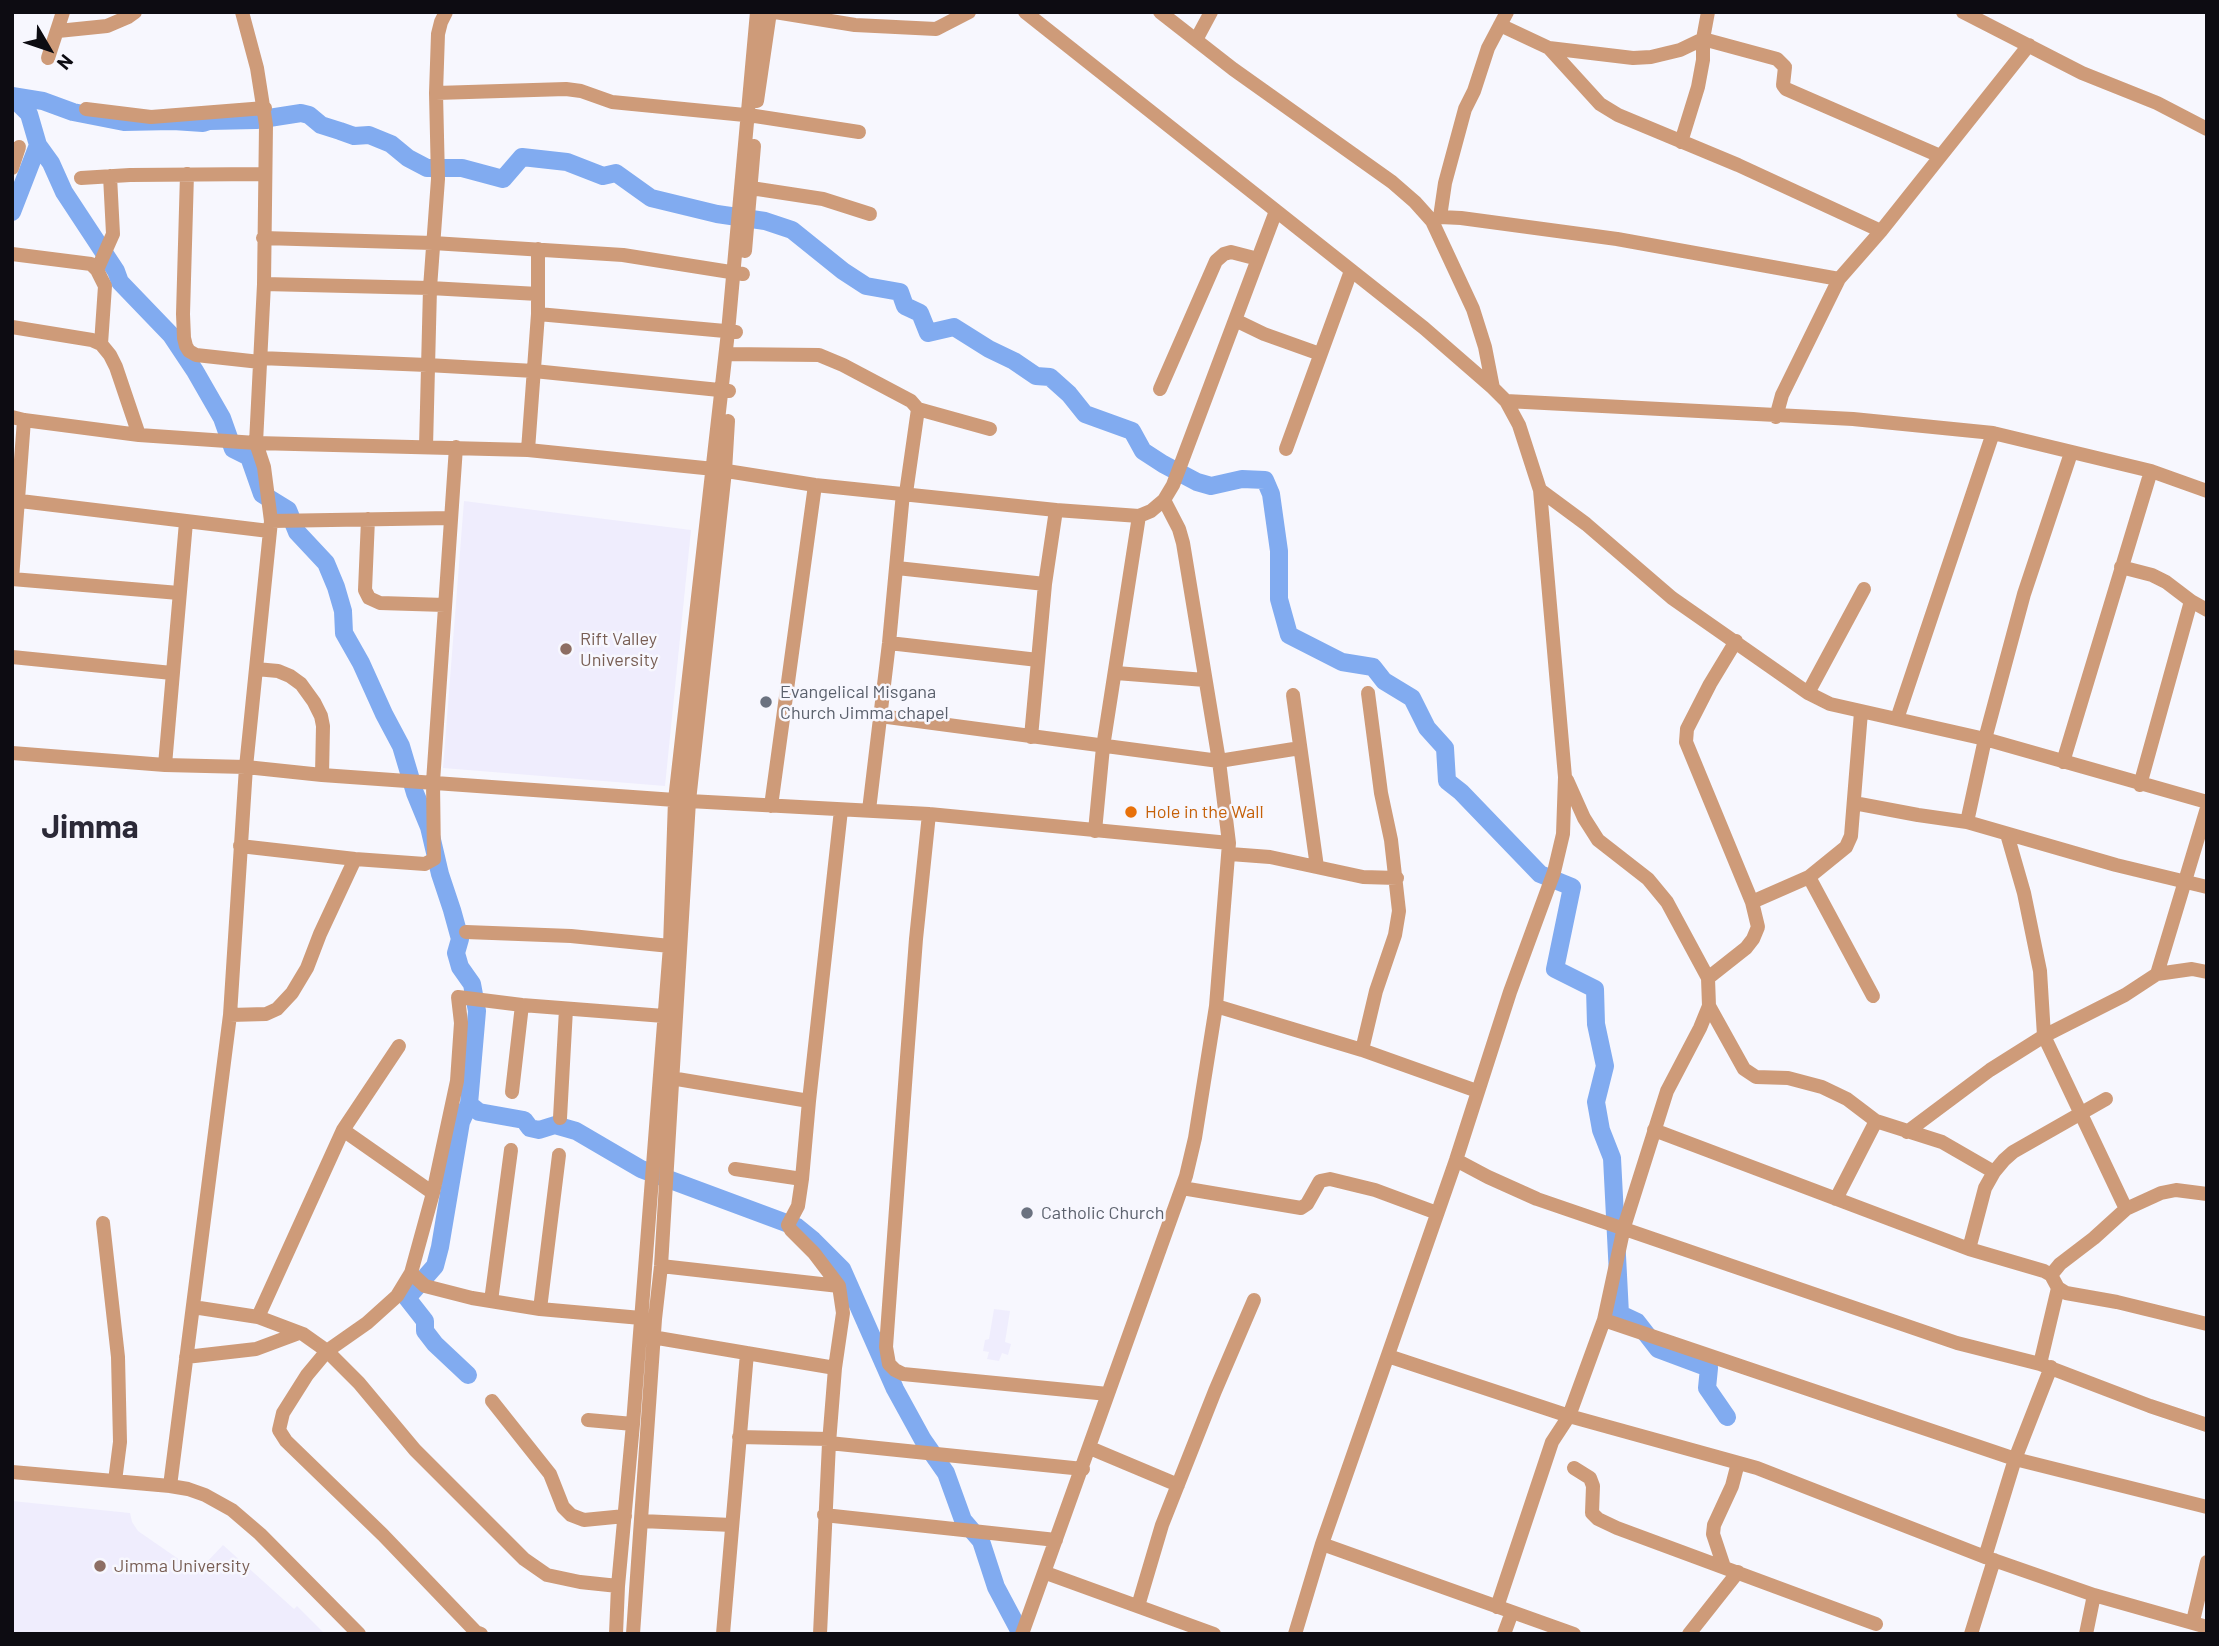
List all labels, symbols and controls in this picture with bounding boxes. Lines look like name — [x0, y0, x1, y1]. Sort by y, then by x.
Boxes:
north arrow — [14, 14, 84, 84]
text: N — [53, 50, 79, 75]
place label: Rift Valley University — [580, 628, 658, 670]
marker: Rift Valley University — [558, 641, 574, 657]
place label: Evangelical Misgana Church Jimma chapel — [780, 681, 949, 724]
marker: Evangelical Misgana Church Jimma chapel — [758, 694, 774, 710]
place label: Hole in the Wall — [1145, 801, 1264, 823]
marker: Hole in the Wall — [1123, 804, 1139, 820]
district label: Jimma — [41, 808, 139, 846]
place label: Catholic Church — [1041, 1202, 1164, 1224]
marker: Catholic Church — [1019, 1205, 1035, 1221]
place label: Jimma University — [114, 1555, 250, 1577]
marker: Jimma University — [92, 1558, 108, 1574]

